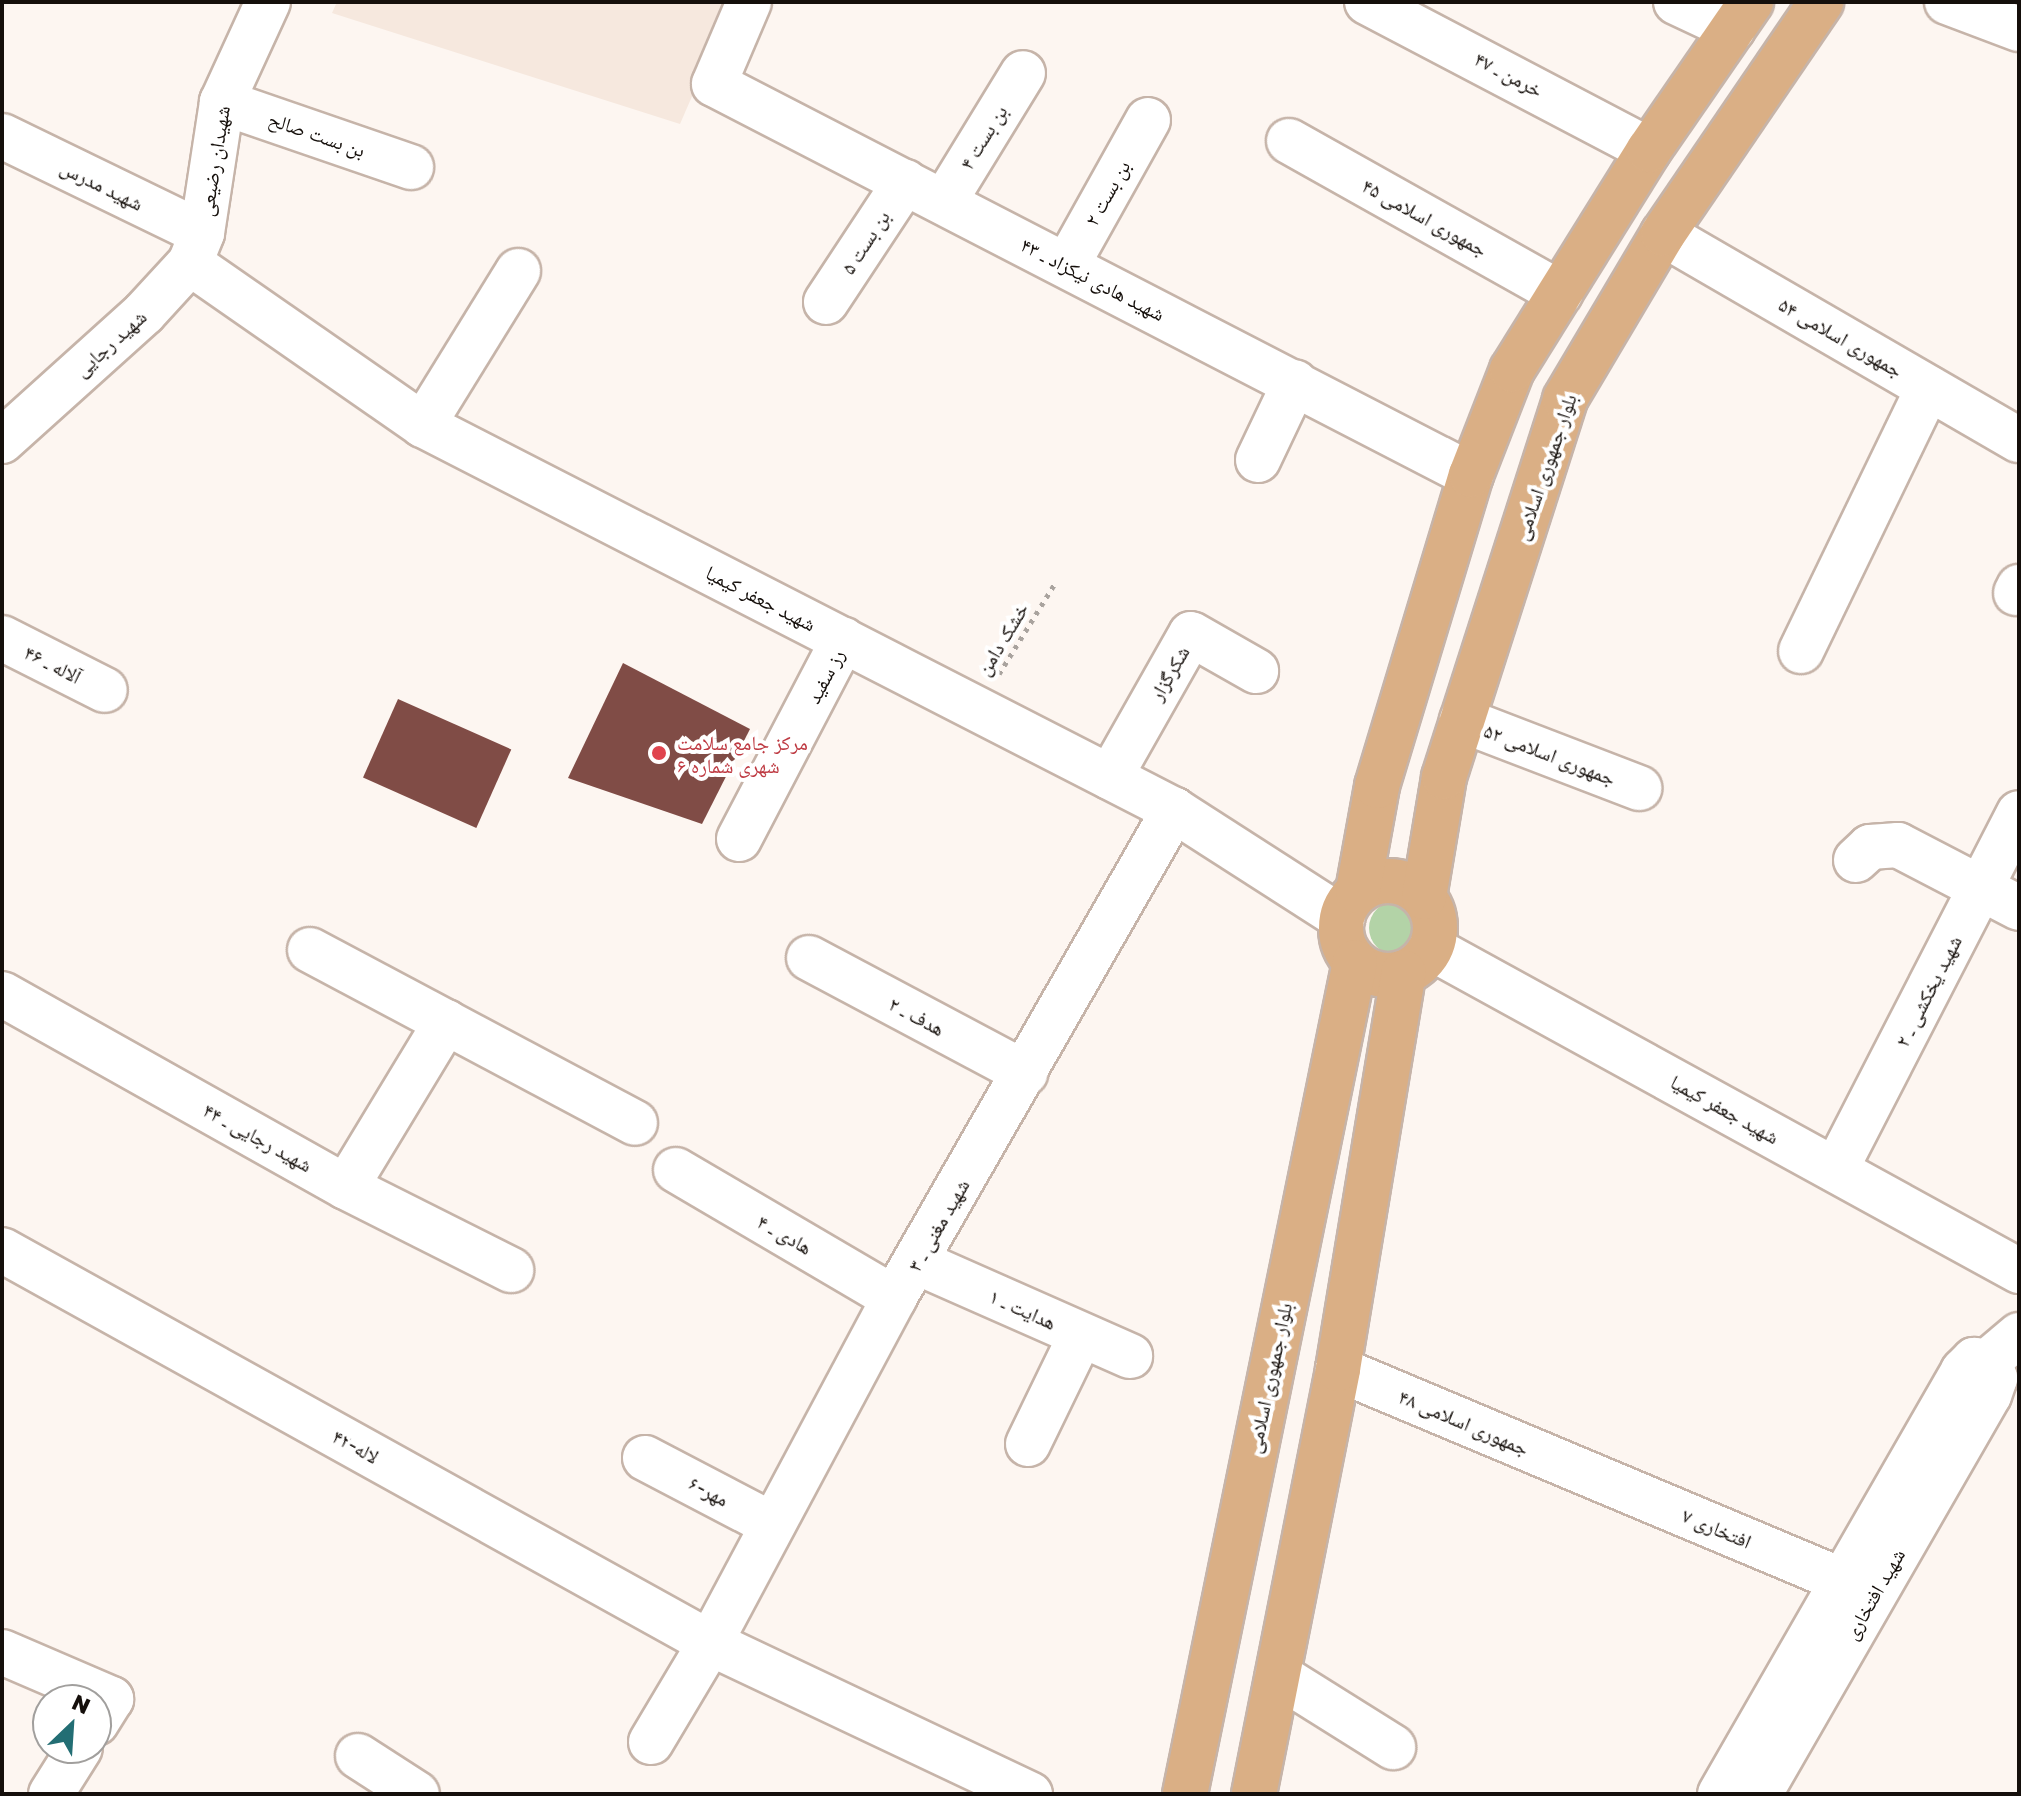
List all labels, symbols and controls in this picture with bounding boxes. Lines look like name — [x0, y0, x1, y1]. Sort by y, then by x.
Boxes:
street label: خرمن ـ ۴۷ — [1471, 46, 1547, 102]
street label: بن بست ۴ — [954, 100, 1012, 174]
street label: شهیدان رضیعی — [193, 104, 235, 218]
street label: بن بست صالح — [266, 106, 368, 162]
street label: شهید مدرس — [57, 155, 147, 215]
street label: بن بست ۲ — [1079, 156, 1135, 230]
street label: جمهوری اسلامی ۴۵ — [1358, 173, 1492, 261]
street label: بن بست ۵ — [836, 206, 894, 278]
street label: شهید هادی نیکزاد ـ ۴۳ — [1017, 232, 1169, 326]
street label: جمهوری اسلامی ۵۴ — [1775, 292, 1907, 382]
street label: شهید رجایی — [69, 304, 151, 382]
street label: بلوار جمهوری اسلامی — [1509, 391, 1581, 543]
street label: شهید جعفر کیمیا — [702, 560, 820, 636]
street label: خشک دامن — [971, 598, 1033, 680]
street label: آلاله ـ ۴۶ — [21, 640, 85, 688]
street label: شکرگزار — [1144, 641, 1194, 705]
street label: رز سفید — [801, 645, 849, 707]
street label: جمهوری اسلامی ۵۲ — [1481, 718, 1619, 790]
place label: مرکز جامع سلامت شهری شماره ۶ — [677, 730, 808, 777]
marker: مرکز جامع سلامت شهری شماره ۶ — [648, 742, 670, 764]
street label: شهید یخکشی ـ ۲ — [1890, 931, 1966, 1051]
street label: هدف ـ ۲ — [885, 991, 949, 1041]
street label: شهید جعفر کیمیا — [1667, 1069, 1783, 1149]
street label: شهید رجایی ـ ۴۴ — [199, 1097, 317, 1177]
street label: شهید مغنی ـ ۳ — [902, 1175, 974, 1275]
street label: هادی ـ ۴ — [753, 1209, 817, 1259]
street label: هدایت ـ ۱ — [986, 1284, 1060, 1334]
street label: بلوار جمهوری اسلامی — [1241, 1301, 1297, 1455]
street label: جمهوری اسلامی ۴۸ — [1395, 1384, 1533, 1460]
street label: لاله-۴۲ — [329, 1424, 383, 1468]
street label: مهر-۶ — [685, 1471, 733, 1511]
street label: افتخاری ۷ — [1679, 1503, 1755, 1553]
street label: شهید افتخاری — [1838, 1544, 1910, 1644]
north arrow — [32, 1684, 112, 1764]
text: N — [68, 1688, 95, 1719]

